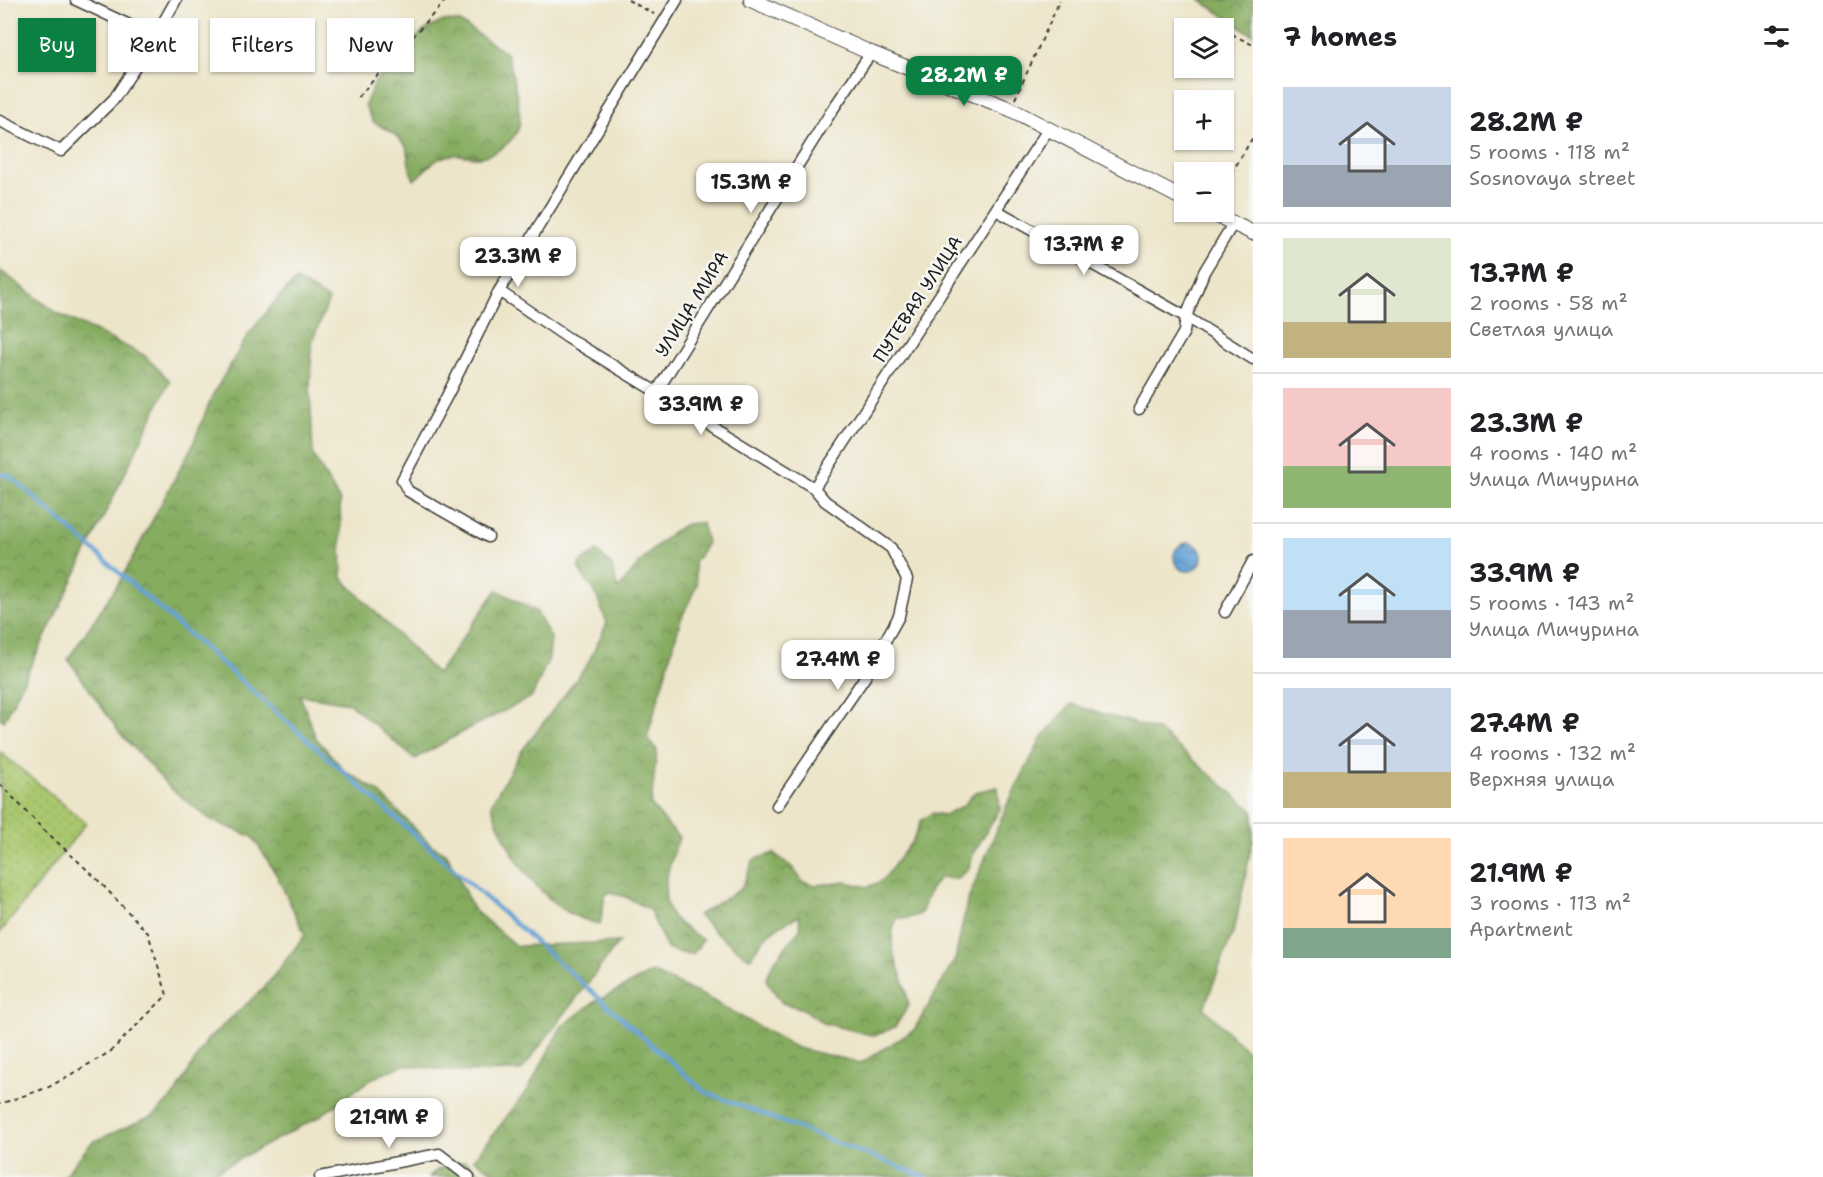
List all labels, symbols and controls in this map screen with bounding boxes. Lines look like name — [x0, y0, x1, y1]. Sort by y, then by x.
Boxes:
chip: Buy — [18, 18, 96, 72]
chip: Rent — [108, 18, 198, 72]
chip: Filters — [210, 18, 315, 72]
chip: New — [327, 18, 414, 72]
map controls — [1174, 18, 1234, 222]
button: layers — [1174, 18, 1234, 78]
text: 7 homes — [1283, 19, 1397, 54]
icon: filters — [1760, 20, 1793, 53]
pin: 28.2M ₽ — [909, 56, 1019, 107]
text: 28.2M ₽ — [920, 62, 1008, 88]
button: + — [1174, 90, 1234, 150]
text: 28.2M ₽ — [1469, 104, 1584, 139]
icon: home — [1331, 111, 1403, 183]
text: 5 rooms · 118 m² — [1469, 139, 1630, 165]
button: − — [1174, 162, 1234, 222]
pin: 15.3M ₽ — [696, 163, 806, 214]
text: Sosnovaya street — [1469, 165, 1636, 191]
text: 15.3M ₽ — [710, 169, 792, 195]
pin: 13.7M ₽ — [1029, 225, 1139, 276]
street label: ПУТЕВАЯ УЛИЦА — [868, 231, 968, 367]
text: 13.7M ₽ — [1044, 231, 1125, 257]
pin: 23.3M ₽ — [463, 237, 573, 288]
text: 23.3M ₽ — [474, 243, 562, 269]
street label: УЛИЦА МИРА — [650, 247, 734, 361]
text: 13.7M ₽ — [1469, 255, 1574, 290]
icon: home — [1331, 262, 1403, 334]
text: 2 rooms · 58 m² — [1469, 290, 1628, 316]
text: Светлая улица — [1469, 316, 1613, 342]
pin: 33.9M ₽ — [646, 385, 756, 436]
text: 33.9M ₽ — [658, 391, 744, 417]
text: 23.3M ₽ — [1469, 405, 1583, 440]
icon: home — [1331, 412, 1403, 484]
text: 4 rooms · 140 m² — [1469, 440, 1637, 466]
text: Улица Мичурина — [1469, 466, 1639, 492]
text: 33.9M ₽ — [1469, 555, 1580, 590]
icon: home — [1331, 562, 1403, 634]
text: 5 rooms · 143 m² — [1469, 590, 1634, 616]
text: Улица Мичурина — [1469, 616, 1639, 642]
pin: 27.4M ₽ — [783, 640, 893, 691]
text: 27.4M ₽ — [795, 646, 881, 672]
text: 27.4M ₽ — [1469, 705, 1580, 740]
icon: home — [1331, 712, 1403, 784]
text: 4 rooms · 132 m² — [1469, 740, 1636, 766]
text: Верхняя улица — [1469, 766, 1614, 792]
text: 21.9M ₽ — [1469, 855, 1573, 890]
icon: home — [1331, 862, 1403, 934]
text: 3 rooms · 113 m² — [1469, 890, 1631, 916]
text: Apartment — [1469, 916, 1573, 942]
pin: 21.9M ₽ — [334, 1098, 444, 1149]
text: 21.9M ₽ — [349, 1104, 429, 1130]

